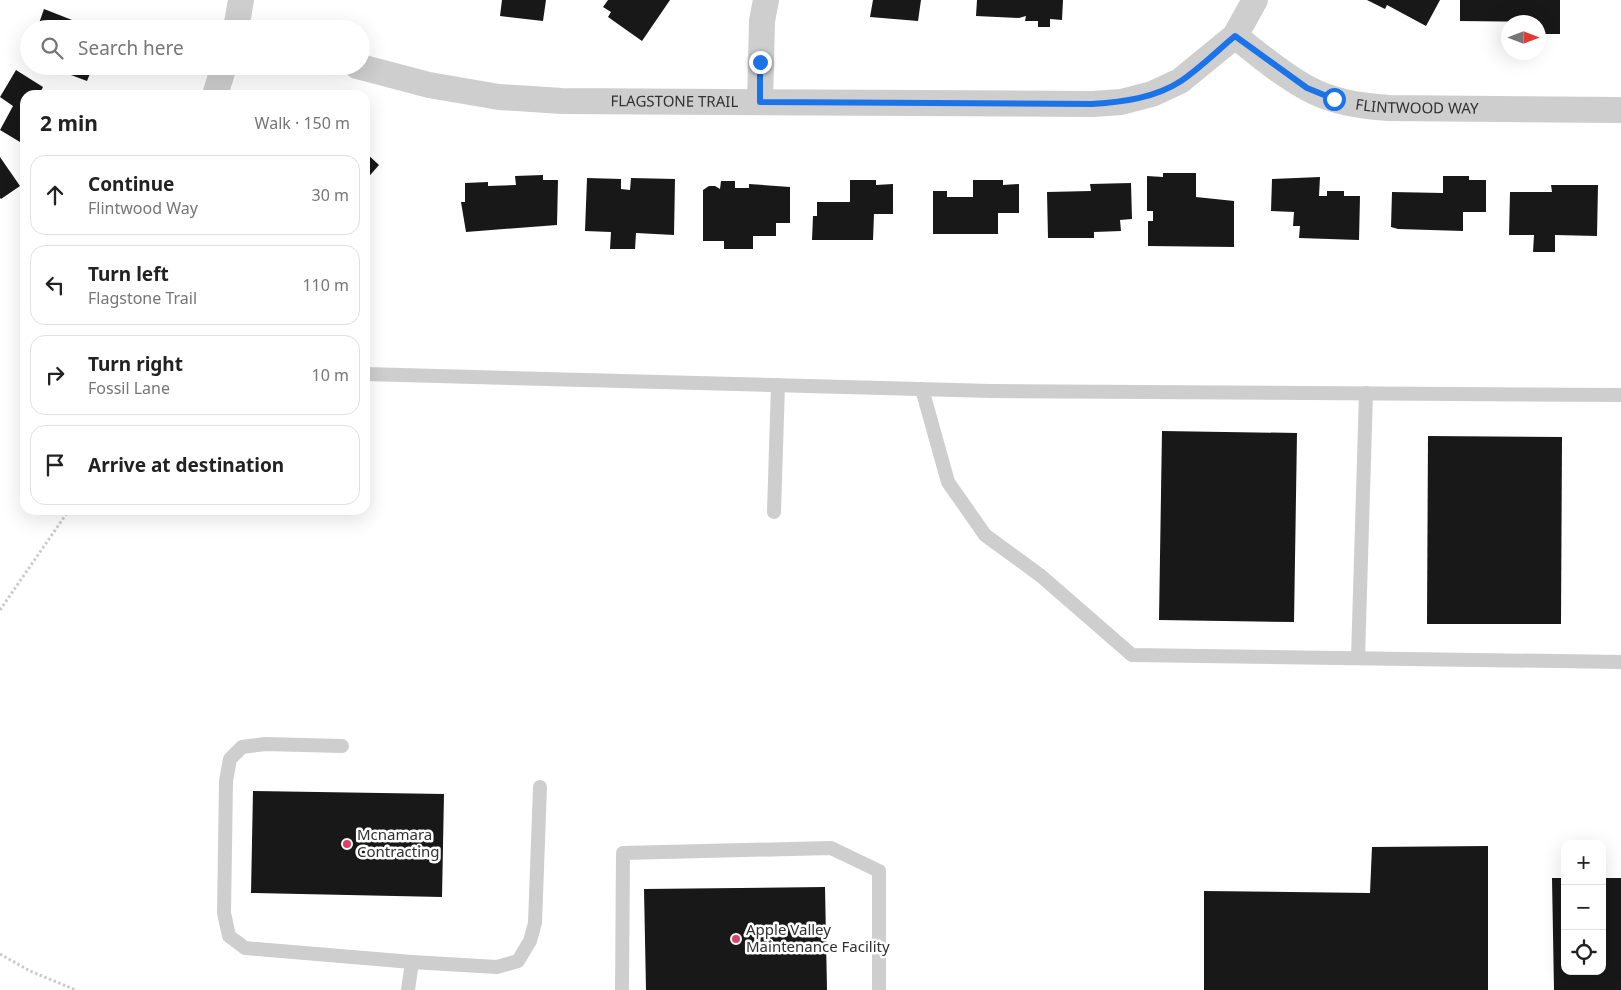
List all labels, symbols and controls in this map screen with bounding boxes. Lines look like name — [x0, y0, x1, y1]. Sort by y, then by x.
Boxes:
north arrow — [1501, 15, 1546, 60]
search box — [20, 20, 370, 75]
icon: search — [38, 34, 66, 62]
text: Search here — [78, 35, 184, 61]
route end — [749, 51, 772, 74]
route start — [1323, 88, 1346, 111]
street label: FLAGSTONE TRAIL — [610, 90, 738, 111]
street label: FLINTWOOD WAY — [1354, 93, 1479, 118]
text: 2 min — [40, 109, 98, 137]
text: Walk · 150 m — [255, 112, 350, 134]
text: Continue — [88, 171, 174, 197]
icon: ahead — [41, 181, 69, 209]
text: 30 m — [312, 184, 349, 206]
text: Flintwood Way — [88, 197, 198, 219]
text: Turn left — [88, 261, 169, 287]
icon: left — [41, 271, 69, 299]
text: 110 m — [302, 274, 349, 296]
text: Flagstone Trail — [88, 287, 197, 309]
text: Turn right — [88, 351, 183, 377]
icon: right — [41, 361, 69, 389]
text: 10 m — [312, 364, 349, 386]
text: Fossil Lane — [88, 377, 170, 399]
icon: arrive — [41, 451, 69, 479]
text: Arrive at destination — [88, 452, 284, 478]
place label: Mcnamara Contracting — [357, 824, 440, 861]
marker: Mcnamara Contracting — [341, 838, 353, 850]
map controls — [1561, 840, 1606, 975]
button: + — [1561, 840, 1606, 885]
button: − — [1561, 885, 1606, 930]
place label: Apple Valley Maintenance Facility — [746, 919, 890, 956]
button: locate — [1561, 930, 1606, 975]
marker: Apple Valley Maintenance Facility — [730, 933, 742, 945]

